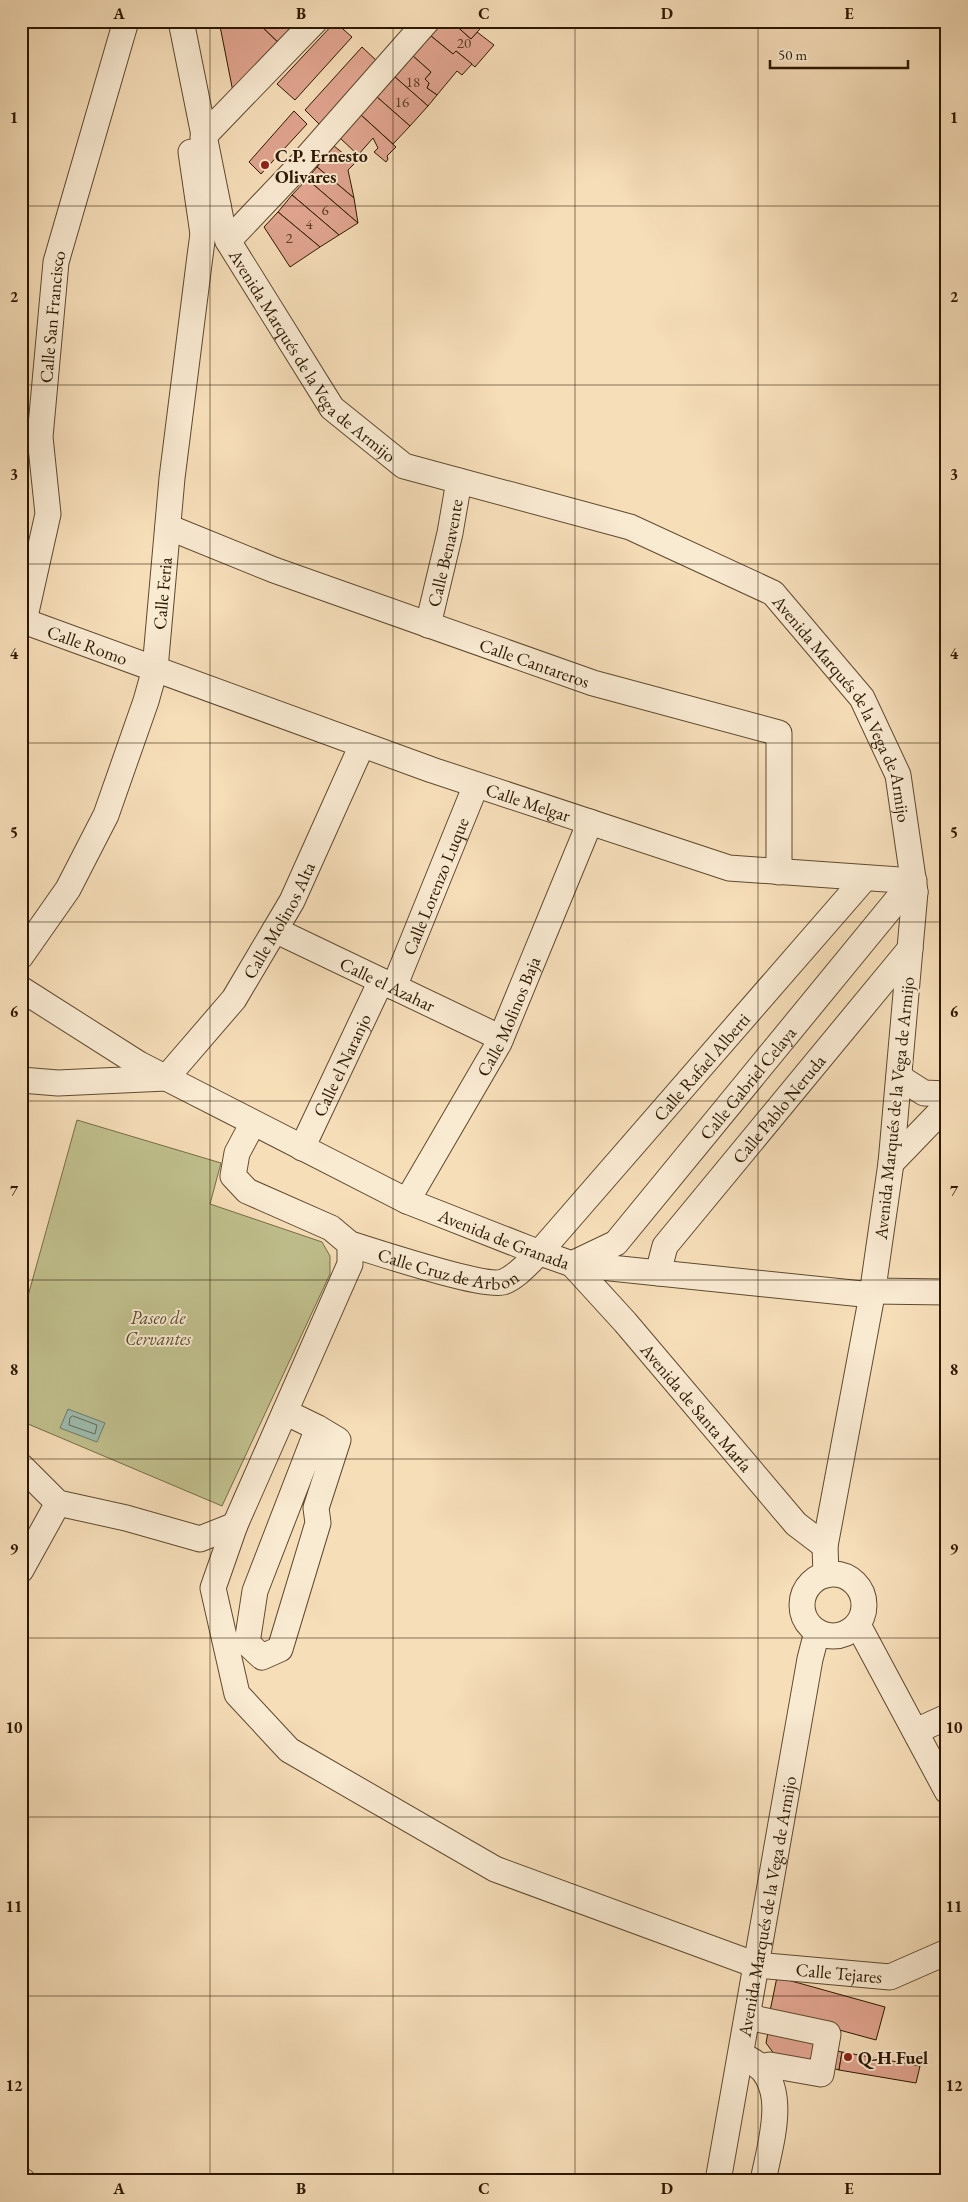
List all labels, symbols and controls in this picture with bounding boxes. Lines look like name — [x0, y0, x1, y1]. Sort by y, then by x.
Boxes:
text: A — [112, 3, 125, 24]
text: B — [296, 3, 306, 24]
text: C — [478, 3, 490, 24]
text: D — [661, 3, 673, 24]
text: E — [844, 3, 854, 24]
house number: 20 — [457, 33, 471, 52]
scale bar — [770, 38, 908, 70]
text: 50 m — [778, 45, 807, 64]
house number: 18 — [406, 72, 420, 91]
house number: 16 — [395, 92, 409, 111]
text: 1 — [10, 107, 18, 128]
text: 1 — [950, 107, 958, 128]
place label: C.P. Ernesto Olivares — [275, 144, 368, 188]
marker: C.P. Ernesto Olivares — [259, 159, 271, 171]
house number: 6 — [321, 200, 329, 219]
house number: 4 — [305, 214, 313, 233]
house number: 2 — [285, 228, 293, 247]
street label: Avenida Marqués de la Vega de Armijo — [224, 244, 401, 467]
street label: Calle San Francisco — [33, 247, 70, 384]
text: 2 — [10, 286, 19, 307]
text: 2 — [950, 286, 959, 307]
text: 3 — [10, 464, 18, 485]
text: 3 — [950, 464, 958, 485]
street label: Calle Benavente — [421, 497, 467, 609]
street label: Calle Feria — [147, 555, 176, 631]
street label: Avenida Marqués de la Vega de Armijo — [767, 589, 916, 824]
street label: Calle Romo — [44, 619, 131, 670]
street label: Calle Cantareros — [477, 632, 593, 693]
text: 4 — [10, 643, 19, 664]
text: 4 — [950, 643, 959, 664]
street label: Calle Melgar — [483, 777, 574, 826]
street label: Calle Lorenzo Luque — [397, 814, 473, 958]
text: 5 — [10, 822, 18, 843]
text: 5 — [950, 822, 958, 843]
street label: Calle Molinos Alta — [237, 857, 320, 983]
street label: Calle el Azahar — [336, 951, 439, 1016]
street label: Calle Molinos Baja — [471, 952, 545, 1080]
street label: Avenida Marqués de la Vega de Armijo — [869, 975, 919, 1242]
text: 6 — [10, 1001, 19, 1022]
text: 6 — [950, 1001, 959, 1022]
street label: Calle Rafael Alberti — [648, 1007, 755, 1125]
street label: Calle el Naranjo — [307, 1009, 376, 1120]
street label: Calle Gabriel Celaya — [694, 1021, 801, 1144]
street label: Calle Pablo Neruda — [727, 1049, 831, 1168]
text: 7 — [10, 1180, 19, 1201]
text: 7 — [950, 1180, 959, 1201]
street label: Avenida de Granada — [434, 1203, 574, 1274]
street label: Calle Cruz de Arbon — [375, 1242, 523, 1294]
park label: Paseo de Cervantes — [125, 1306, 192, 1350]
street label: Avenida de Santa María — [635, 1337, 758, 1477]
text: 8 — [10, 1359, 18, 1380]
text: 8 — [950, 1359, 958, 1380]
text: 9 — [10, 1538, 19, 1559]
text: 9 — [950, 1538, 959, 1559]
text: 10 — [6, 1717, 23, 1738]
text: 10 — [946, 1717, 963, 1738]
street label: Avenida Marqués de la Vega de Armijo — [732, 1774, 801, 2039]
text: 11 — [6, 1896, 22, 1917]
text: 11 — [946, 1896, 962, 1917]
street label: Calle Tejares — [795, 1957, 883, 1988]
place label: Q-H Fuel — [858, 2046, 928, 2069]
marker: Q-H Fuel — [842, 2051, 854, 2063]
text: 12 — [6, 2075, 23, 2096]
text: 12 — [946, 2075, 963, 2096]
text: A — [112, 2178, 125, 2199]
text: B — [296, 2178, 306, 2199]
text: C — [478, 2178, 490, 2199]
text: D — [661, 2178, 673, 2199]
text: E — [844, 2178, 854, 2199]

